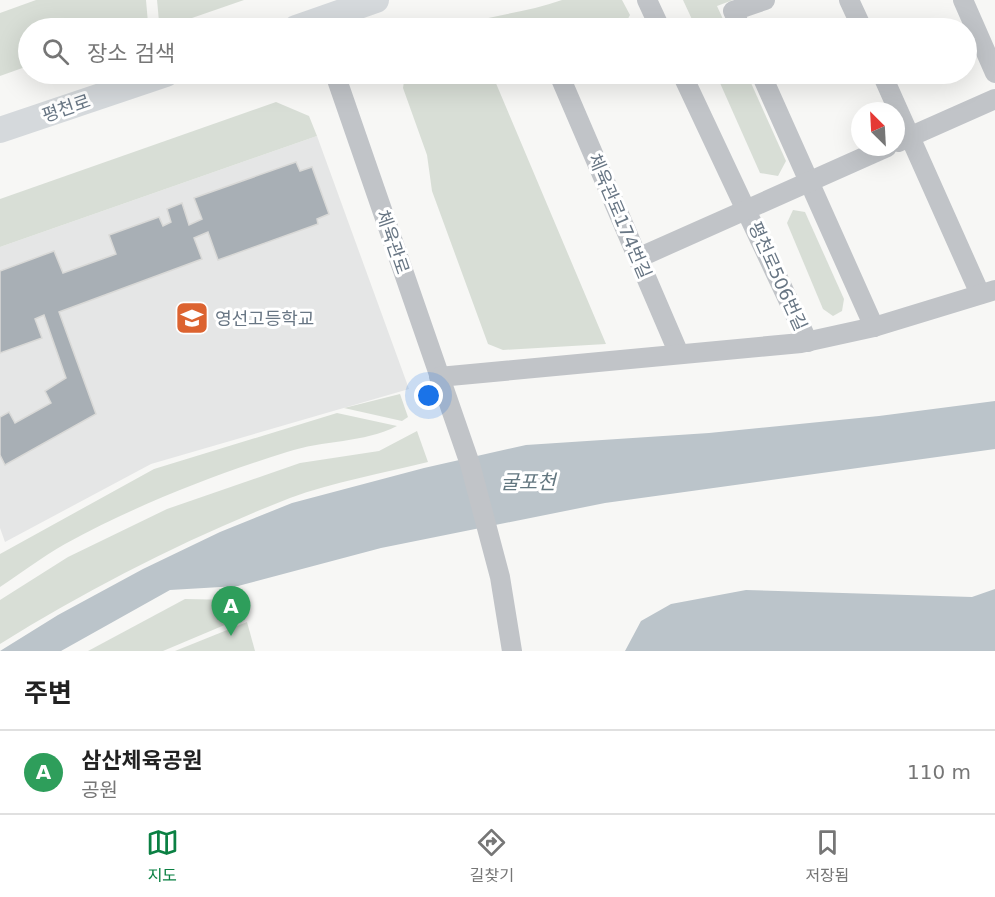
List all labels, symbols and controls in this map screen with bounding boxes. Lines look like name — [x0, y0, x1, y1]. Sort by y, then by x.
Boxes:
search box — [18, 18, 977, 84]
icon: search — [39, 35, 72, 68]
text: 장소 검색 — [87, 41, 175, 66]
street label: 평천로 — [39, 90, 93, 126]
north arrow — [851, 102, 905, 156]
street label: 체육관로174번길 — [584, 150, 656, 282]
street label: 체육관로 — [372, 207, 414, 277]
street label: 평천로506번길 — [745, 218, 811, 334]
school or university icon: 영선고등학교 — [174, 300, 210, 336]
place label: 영선고등학교 — [215, 308, 314, 329]
your location — [414, 381, 443, 410]
water label: 굴포천 — [500, 470, 558, 494]
pin: A — [212, 586, 250, 636]
text: 주변 — [24, 678, 72, 708]
text: 삼산체육공원 — [81, 748, 202, 773]
text: A — [36, 760, 51, 784]
text: 110 m — [907, 760, 971, 784]
text: 공원 — [81, 778, 118, 802]
tab: 지도 — [146, 826, 179, 886]
tab: 길찾기 — [470, 826, 514, 886]
tab: 저장됨 — [805, 826, 849, 886]

